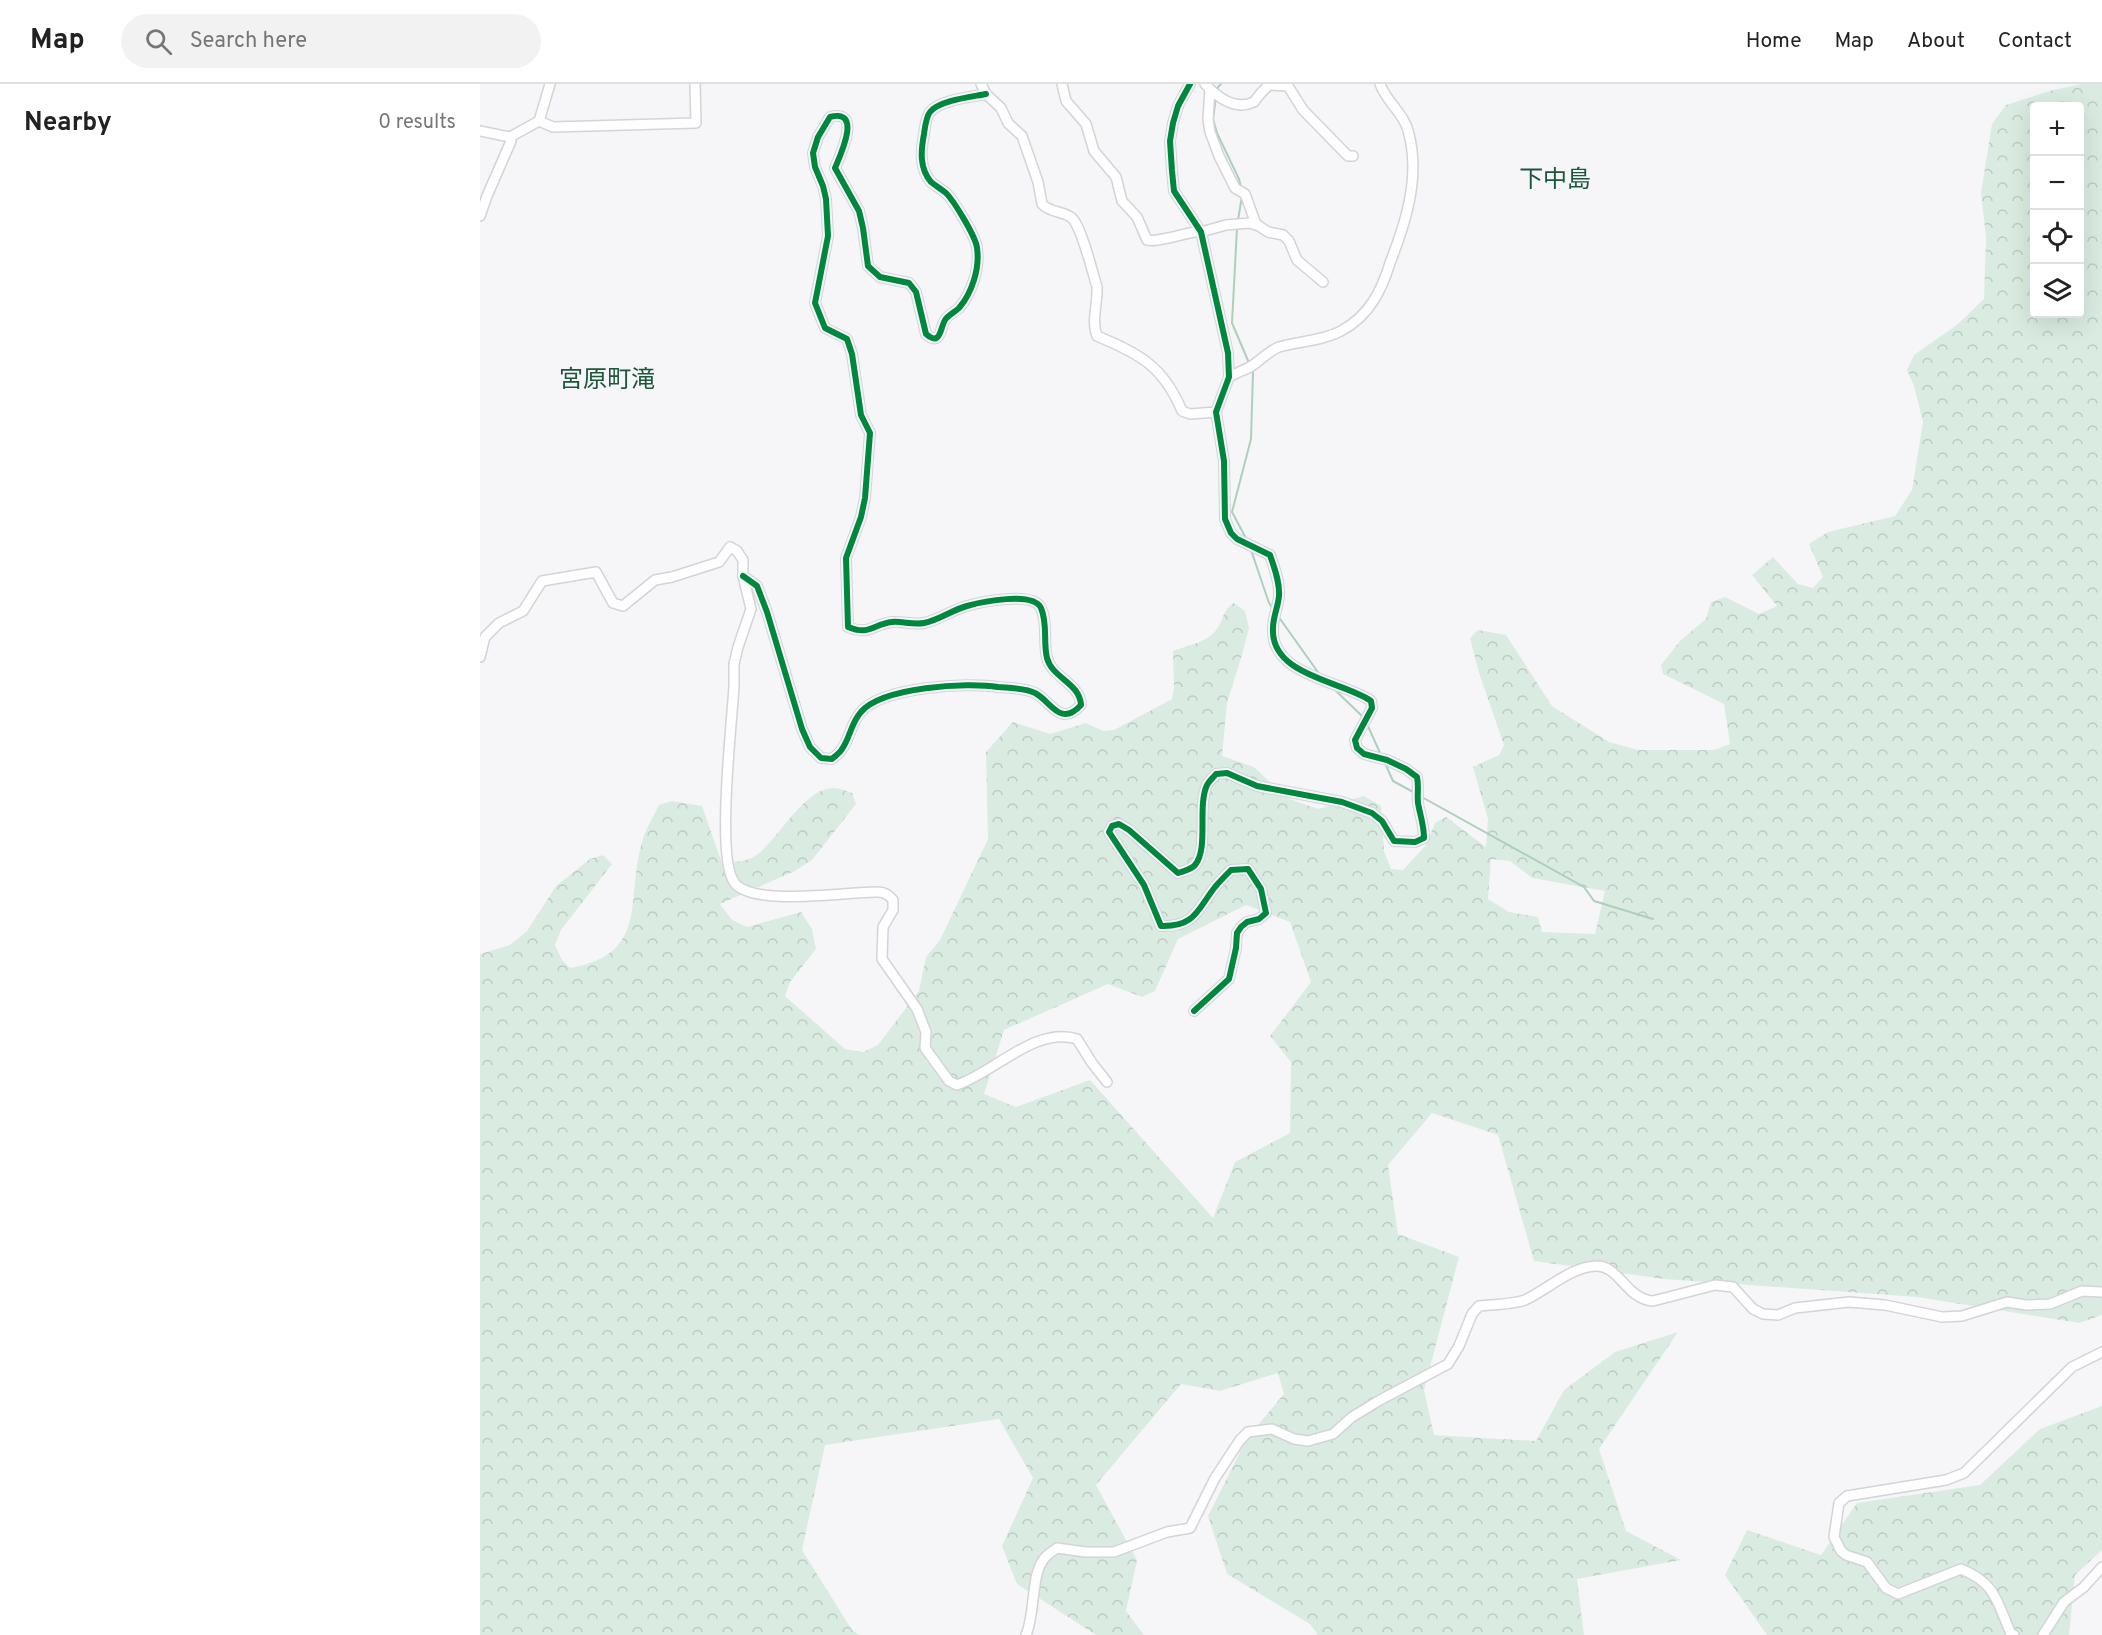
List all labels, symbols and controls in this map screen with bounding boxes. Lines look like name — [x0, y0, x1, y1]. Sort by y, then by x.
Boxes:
search box — [121, 14, 541, 68]
text: Map — [30, 23, 85, 59]
icon: search — [142, 25, 175, 58]
text: Search here — [190, 28, 307, 55]
text: Home — [1746, 28, 1802, 55]
text: Map — [1835, 28, 1874, 55]
text: About — [1907, 28, 1965, 55]
text: Contact — [1998, 28, 2072, 55]
map controls — [2030, 102, 2084, 318]
button: + — [2030, 102, 2084, 156]
text: Nearby — [24, 107, 112, 140]
text: 0 results — [378, 110, 456, 136]
button: − — [2030, 156, 2084, 210]
district label: 下中島 — [1519, 166, 1591, 196]
button: locate — [2030, 210, 2084, 264]
button: layers — [2030, 264, 2084, 318]
district label: 宮原町滝 — [559, 366, 655, 396]

